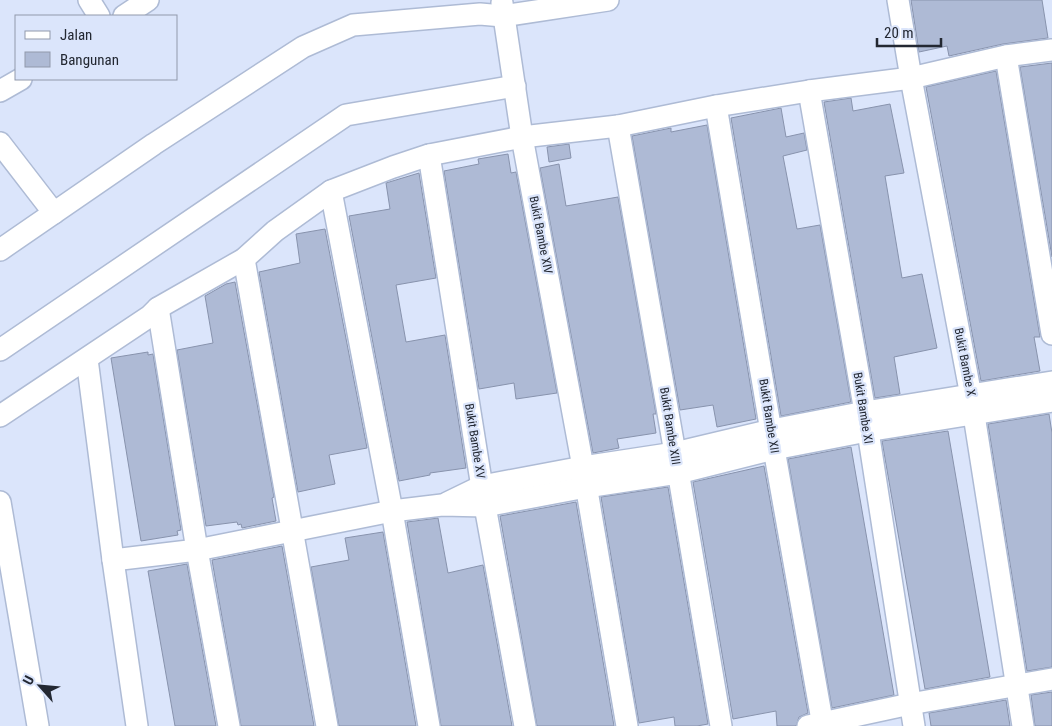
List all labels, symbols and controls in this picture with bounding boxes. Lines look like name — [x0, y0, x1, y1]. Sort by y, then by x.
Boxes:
legend — [15, 15, 178, 80]
scale bar — [877, 15, 941, 47]
text: 20 m — [884, 24, 914, 42]
text: Jalan — [60, 26, 92, 44]
text: Bangunan — [60, 51, 119, 69]
street label: Bukit Bambe XIV — [527, 195, 555, 275]
street label: Bukit Bambe X — [952, 327, 979, 398]
street label: Bukit Bambe XI — [850, 371, 876, 445]
street label: Bukit Bambe XII — [756, 378, 782, 454]
street label: Bukit Bambe XIII — [657, 386, 683, 466]
street label: Bukit Bambe XV — [462, 402, 488, 480]
north arrow — [15, 661, 65, 711]
text: U — [19, 673, 37, 687]

